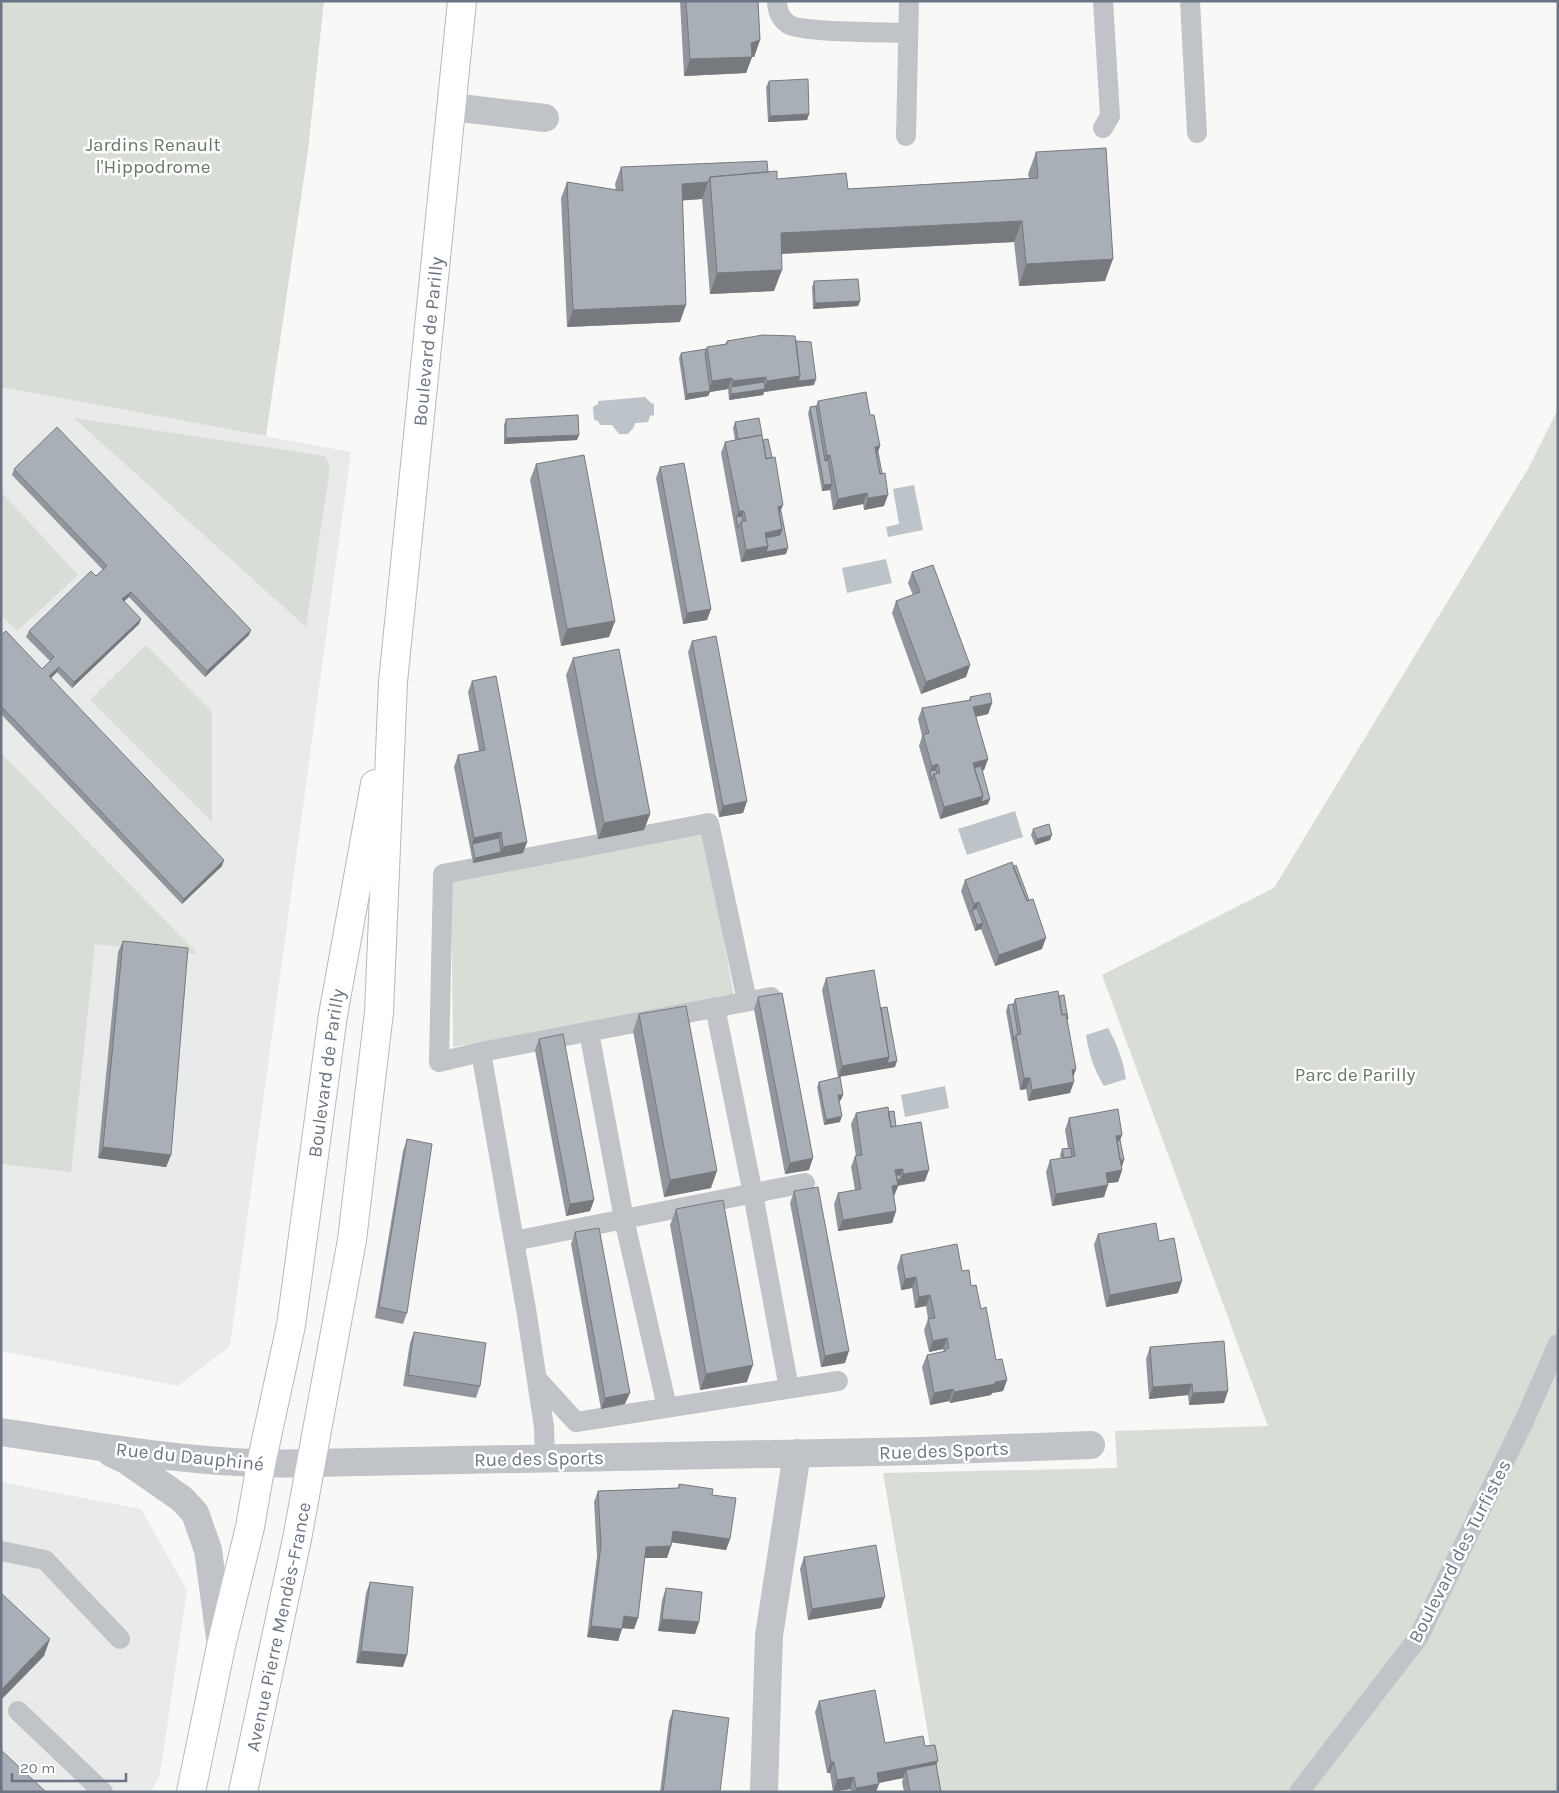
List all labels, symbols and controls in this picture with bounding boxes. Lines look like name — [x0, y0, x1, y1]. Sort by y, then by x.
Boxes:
park label: Jardins Renault l'Hippodrome — [85, 134, 221, 178]
street label: Boulevard de Parilly — [409, 256, 448, 427]
street label: Boulevard de Parilly — [304, 987, 350, 1159]
park label: Parc de Parilly — [1295, 1064, 1415, 1086]
street label: Rue du Dauphiné — [115, 1438, 265, 1476]
street label: Rue des Sports — [879, 1438, 1009, 1464]
street label: Rue des Sports — [474, 1447, 604, 1471]
street label: Boulevard des Turfistes — [1404, 1456, 1516, 1647]
street label: Avenue Pierre Mendès-France — [242, 1500, 316, 1754]
scale bar — [12, 1750, 126, 1782]
text: 20 m — [20, 1759, 55, 1777]

